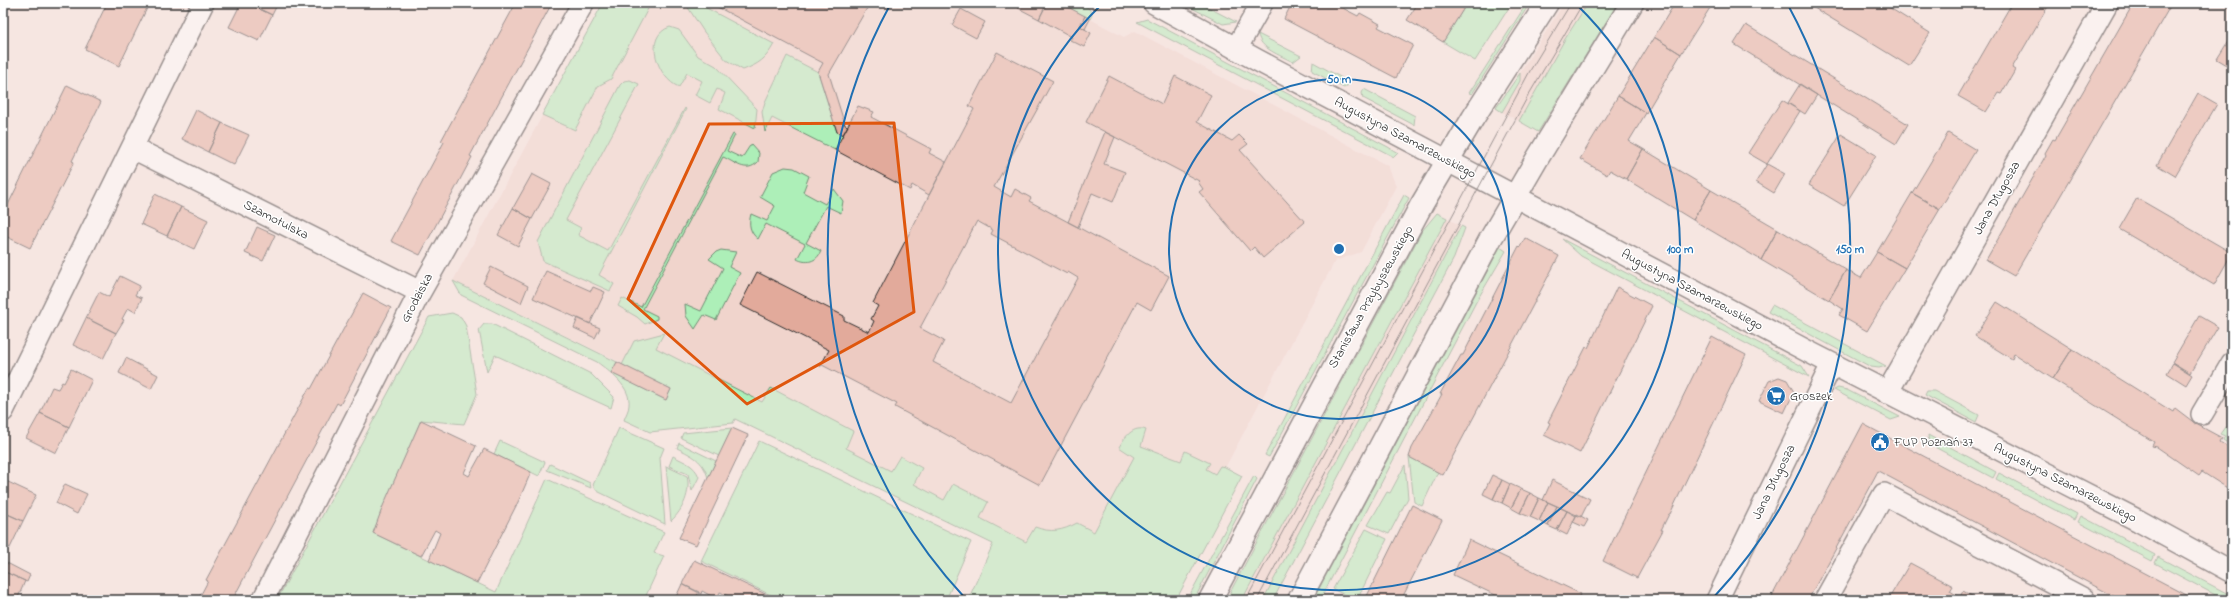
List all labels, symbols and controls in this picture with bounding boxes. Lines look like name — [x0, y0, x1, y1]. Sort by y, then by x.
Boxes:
text: 50 m — [1327, 71, 1352, 89]
street label: Augustyna Szamarzewskiego — [1330, 92, 1480, 185]
street label: Jana Długosza — [1969, 158, 2026, 239]
street label: Szamotulska — [240, 195, 312, 245]
street label: Stanisława Przybyszewskiego — [1324, 222, 1419, 372]
text: 100 m — [1667, 241, 1694, 259]
text: 150 m — [1836, 241, 1865, 259]
centre of rings — [1332, 242, 1346, 256]
street label: Augustyna Szamarzewskiego — [1617, 244, 1767, 337]
street label: Grodziska — [396, 270, 438, 326]
supermarket icon: Groszek — [1765, 385, 1787, 407]
place label: Groszek — [1790, 387, 1833, 406]
public building icon: FUP Poznań 37 — [1869, 431, 1891, 453]
place label: FUP Poznań 37 — [1893, 433, 1974, 452]
street label: Augustyna Szamarzewskiego — [1990, 439, 2140, 528]
street label: Jana Długosza — [1748, 441, 1801, 523]

